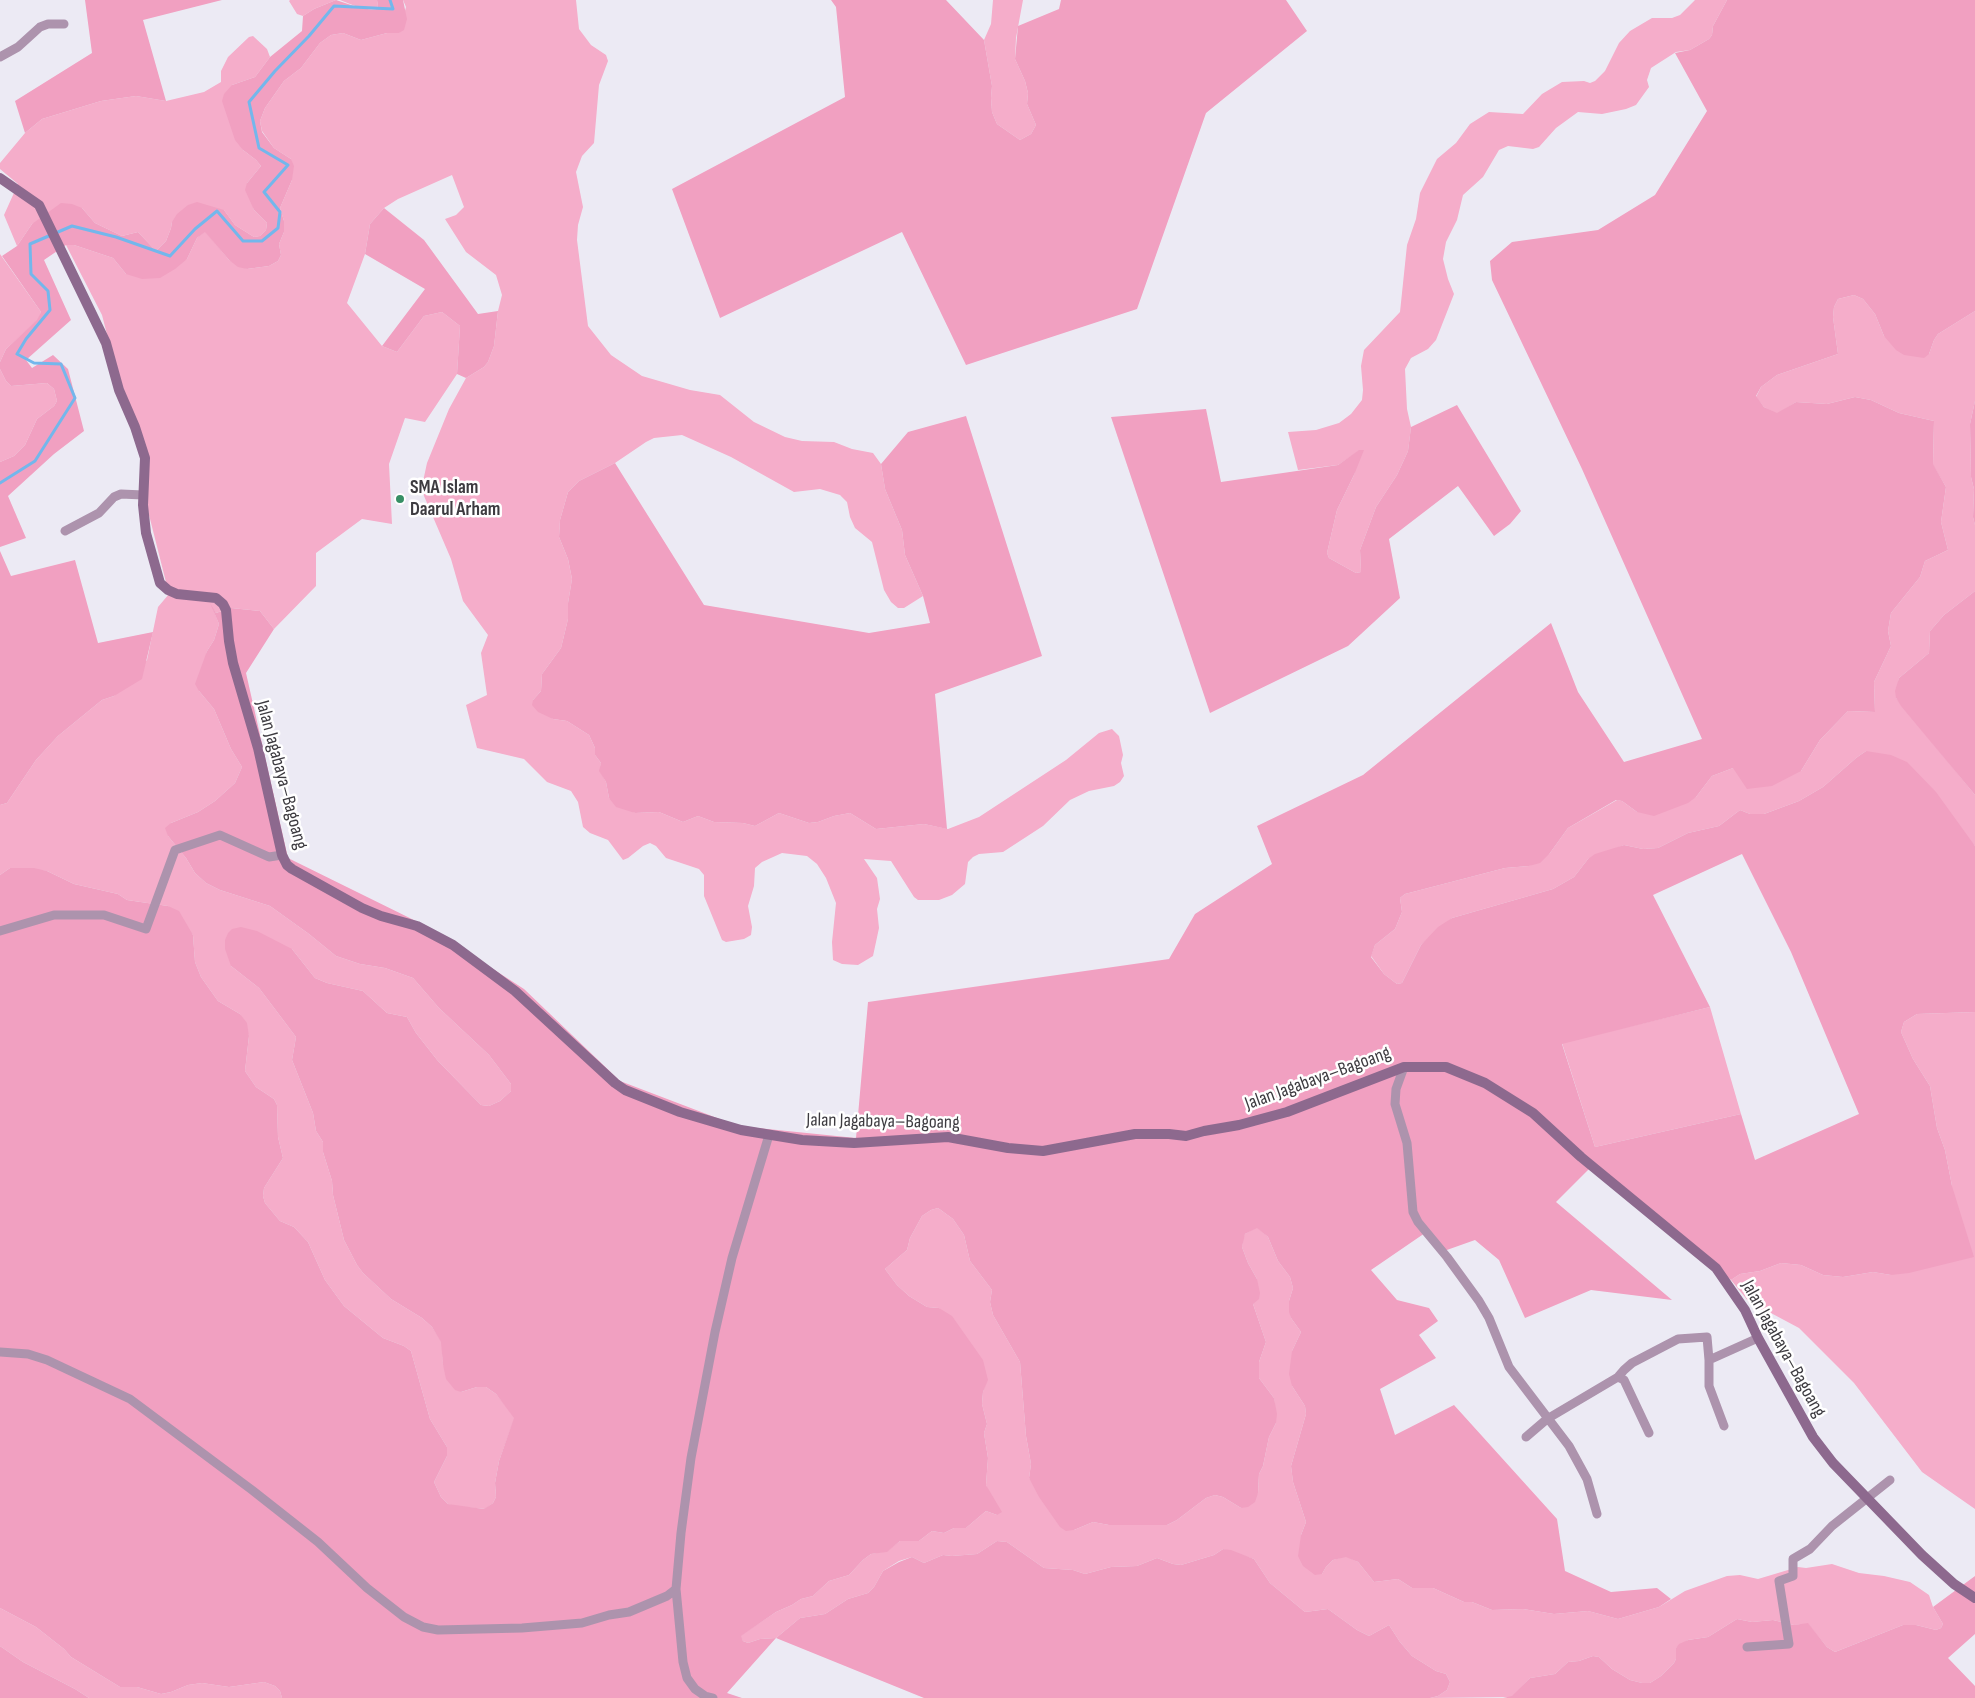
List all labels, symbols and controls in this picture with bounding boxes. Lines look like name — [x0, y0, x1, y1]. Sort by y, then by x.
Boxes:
place label: SMA Islam Daarul Arham — [410, 477, 500, 521]
marker: SMA Islam Daarul Arham — [394, 493, 406, 505]
street label: Jalan Jagabaya–Bagoang — [250, 698, 312, 852]
street label: Jalan Jagabaya–Bagoang — [1242, 1042, 1394, 1116]
street label: Jalan Jagabaya–Bagoang — [806, 1109, 960, 1135]
street label: Jalan Jagabaya–Bagoang — [1736, 1276, 1830, 1422]

